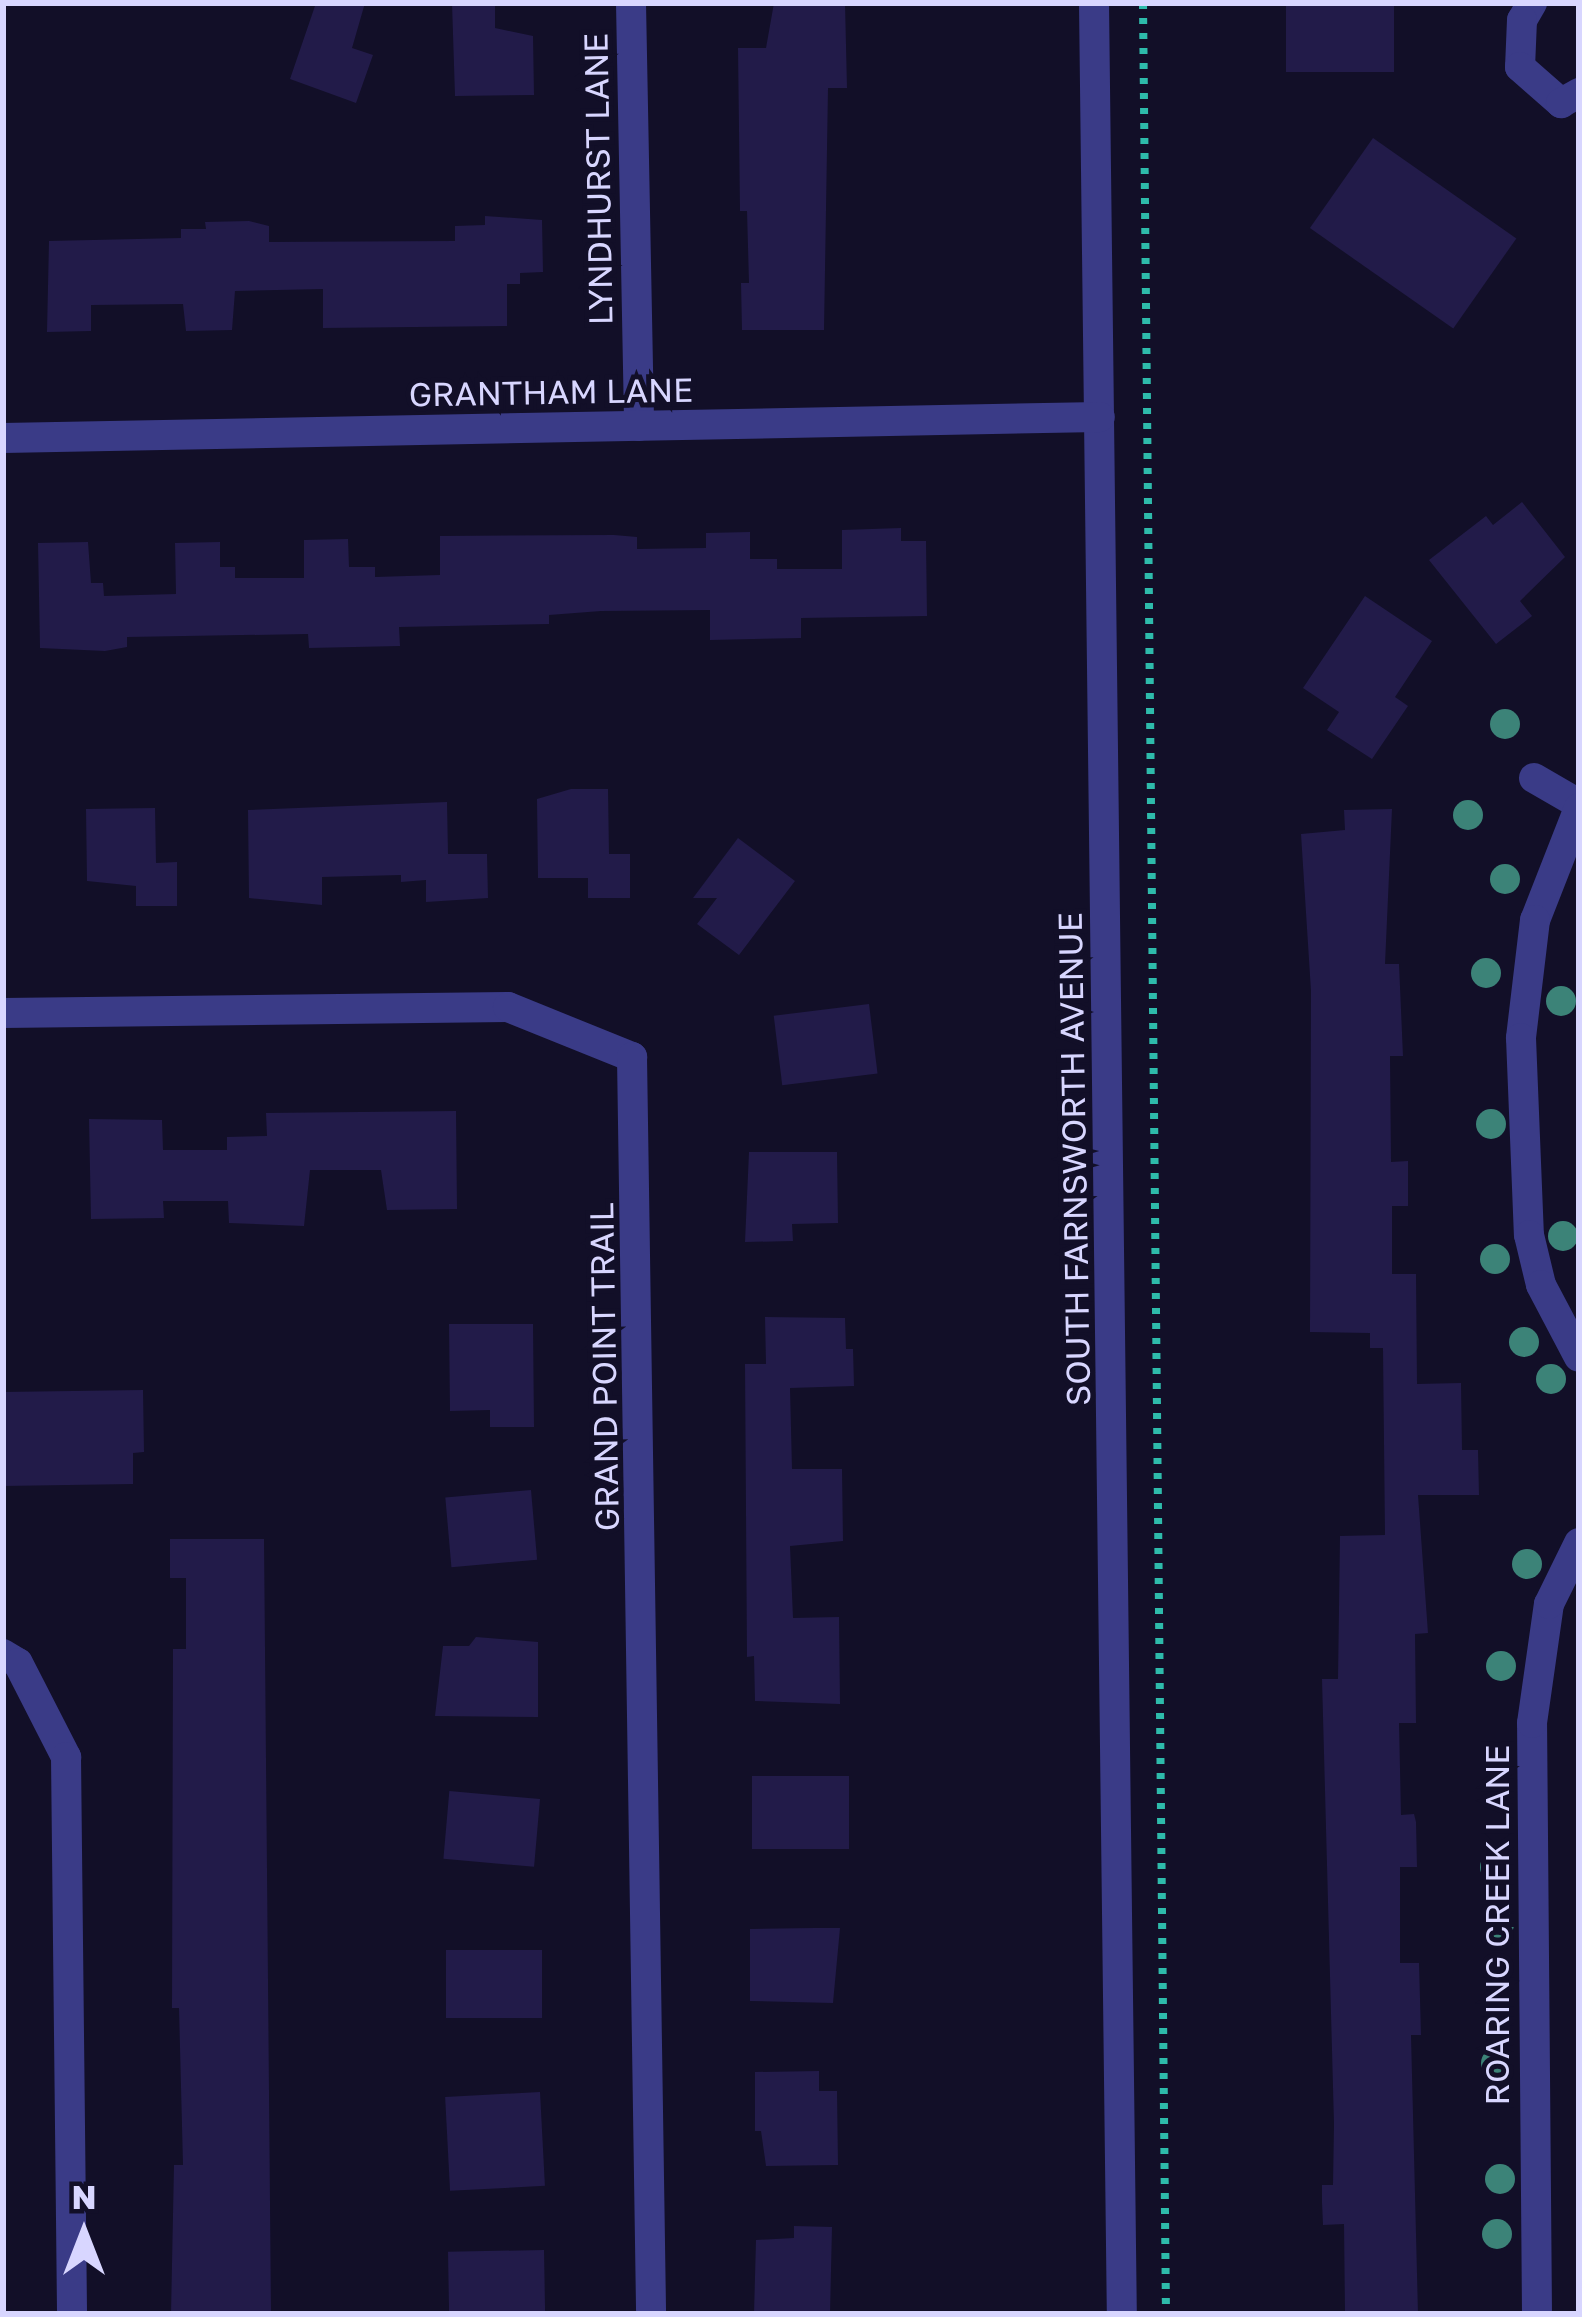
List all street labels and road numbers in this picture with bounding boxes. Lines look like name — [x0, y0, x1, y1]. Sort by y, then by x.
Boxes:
street label: LYNDHURST LANE — [576, 32, 620, 326]
street label: GRANTHAM LANE — [409, 370, 693, 414]
street label: SOUTH FARNSWORTH AVENUE — [1050, 912, 1098, 1406]
street label: GRAND POINT TRAIL — [581, 1202, 627, 1532]
street label: ROARING CREEK LANE — [1477, 1745, 1517, 2105]

